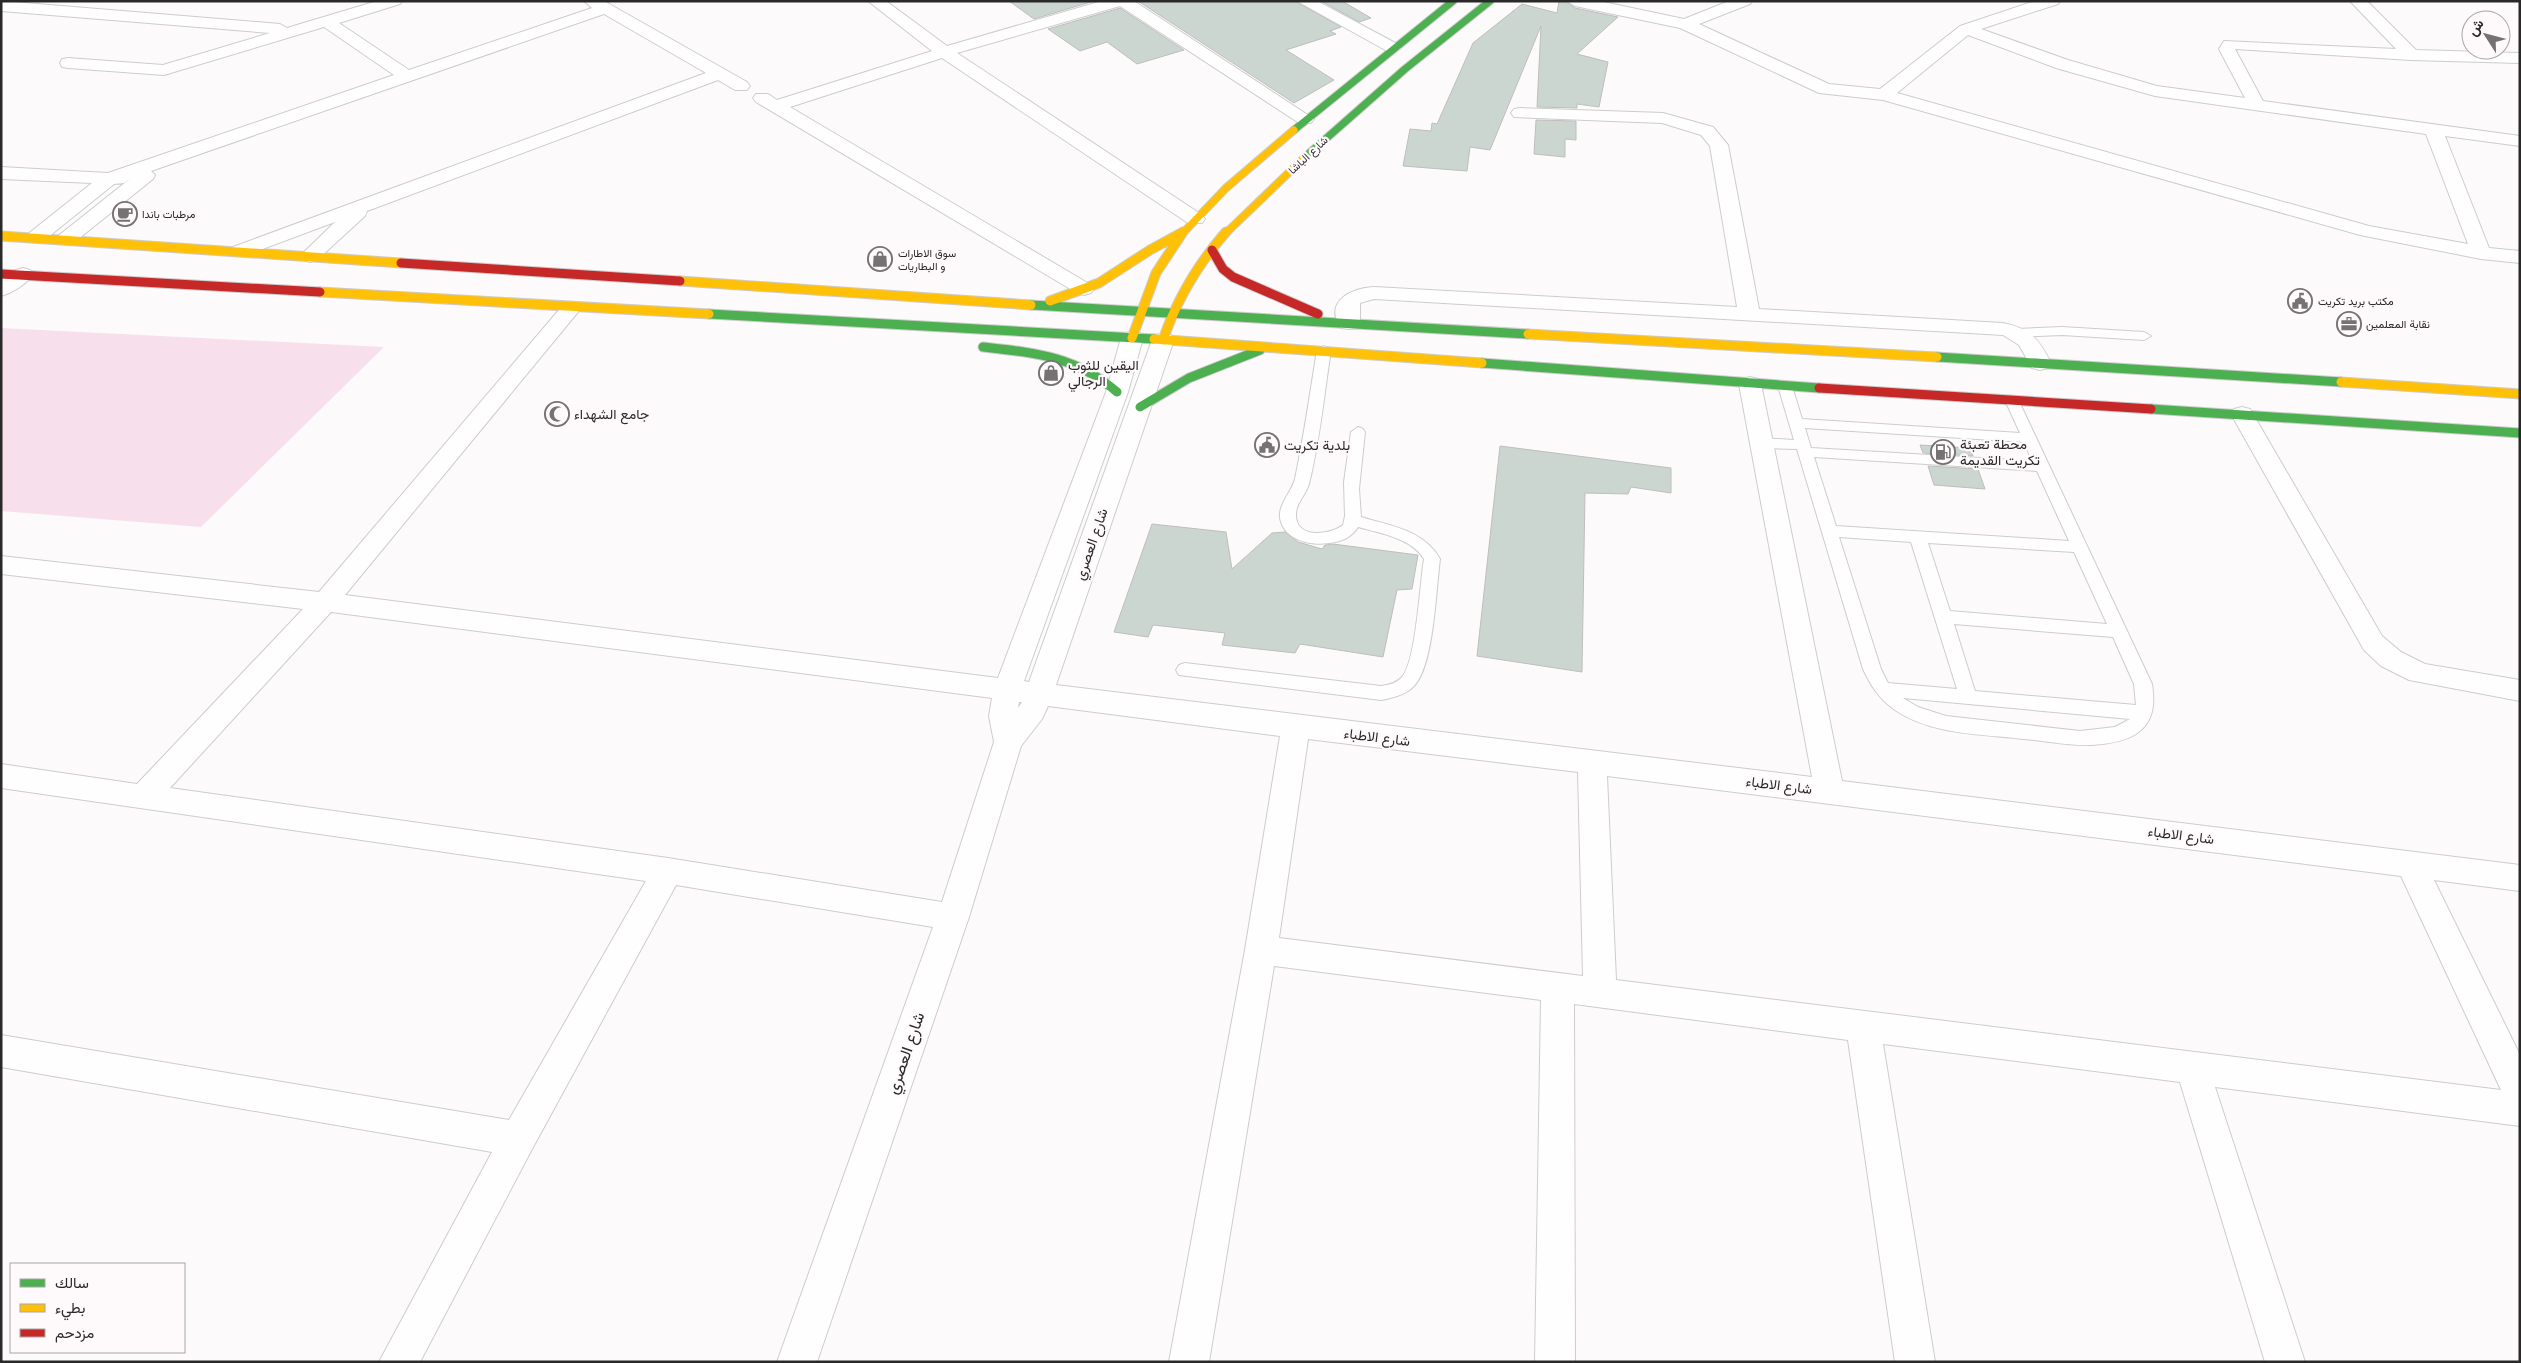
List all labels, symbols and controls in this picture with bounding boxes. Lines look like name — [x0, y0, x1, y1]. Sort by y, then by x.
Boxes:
north arrow — [2461, 10, 2511, 60]
text: ش — [2464, 16, 2488, 39]
street label: شارع الباشا — [1286, 134, 1332, 178]
cafe icon: مرطبات باندا — [112, 201, 138, 227]
place label: مرطبات باندا — [142, 208, 196, 221]
shop icon: سوق الاطارات و البطاريات — [867, 246, 893, 272]
place label: سوق الاطارات و البطاريات — [898, 247, 957, 273]
public building icon: مكتب بريد تكريت — [2287, 288, 2313, 314]
place label: مكتب بريد تكريت — [2318, 295, 2394, 308]
office icon: نقابة المعلمين — [2336, 311, 2362, 337]
place label: نقابة المعلمين — [2366, 318, 2430, 331]
place label: اليقين للثوب الرجالي — [1068, 357, 1139, 393]
shop icon: اليقين للثوب الرجالي — [1038, 360, 1064, 386]
mosque icon: جامع الشهداء — [544, 401, 570, 427]
place label: جامع الشهداء — [574, 406, 649, 425]
public building icon: بلدية تكريت — [1254, 432, 1280, 458]
place label: محطة تعبئة تكريت القديمة — [1960, 436, 2040, 469]
place label: بلدية تكريت — [1284, 437, 1350, 454]
fuel station icon: محطة تعبئة تكريت القديمة — [1930, 439, 1956, 465]
street label: شارع العصري — [1071, 506, 1115, 583]
street label: شارع الاطباء — [1343, 725, 1411, 752]
street label: شارع الاطباء — [1745, 773, 1813, 800]
street label: شارع الاطباء — [2147, 823, 2215, 850]
street label: شارع العصري — [884, 1010, 932, 1098]
legend — [10, 1263, 185, 1353]
text: سالك — [55, 1274, 89, 1291]
text: بطيء — [55, 1299, 85, 1321]
text: مزدحم — [55, 1324, 94, 1343]

